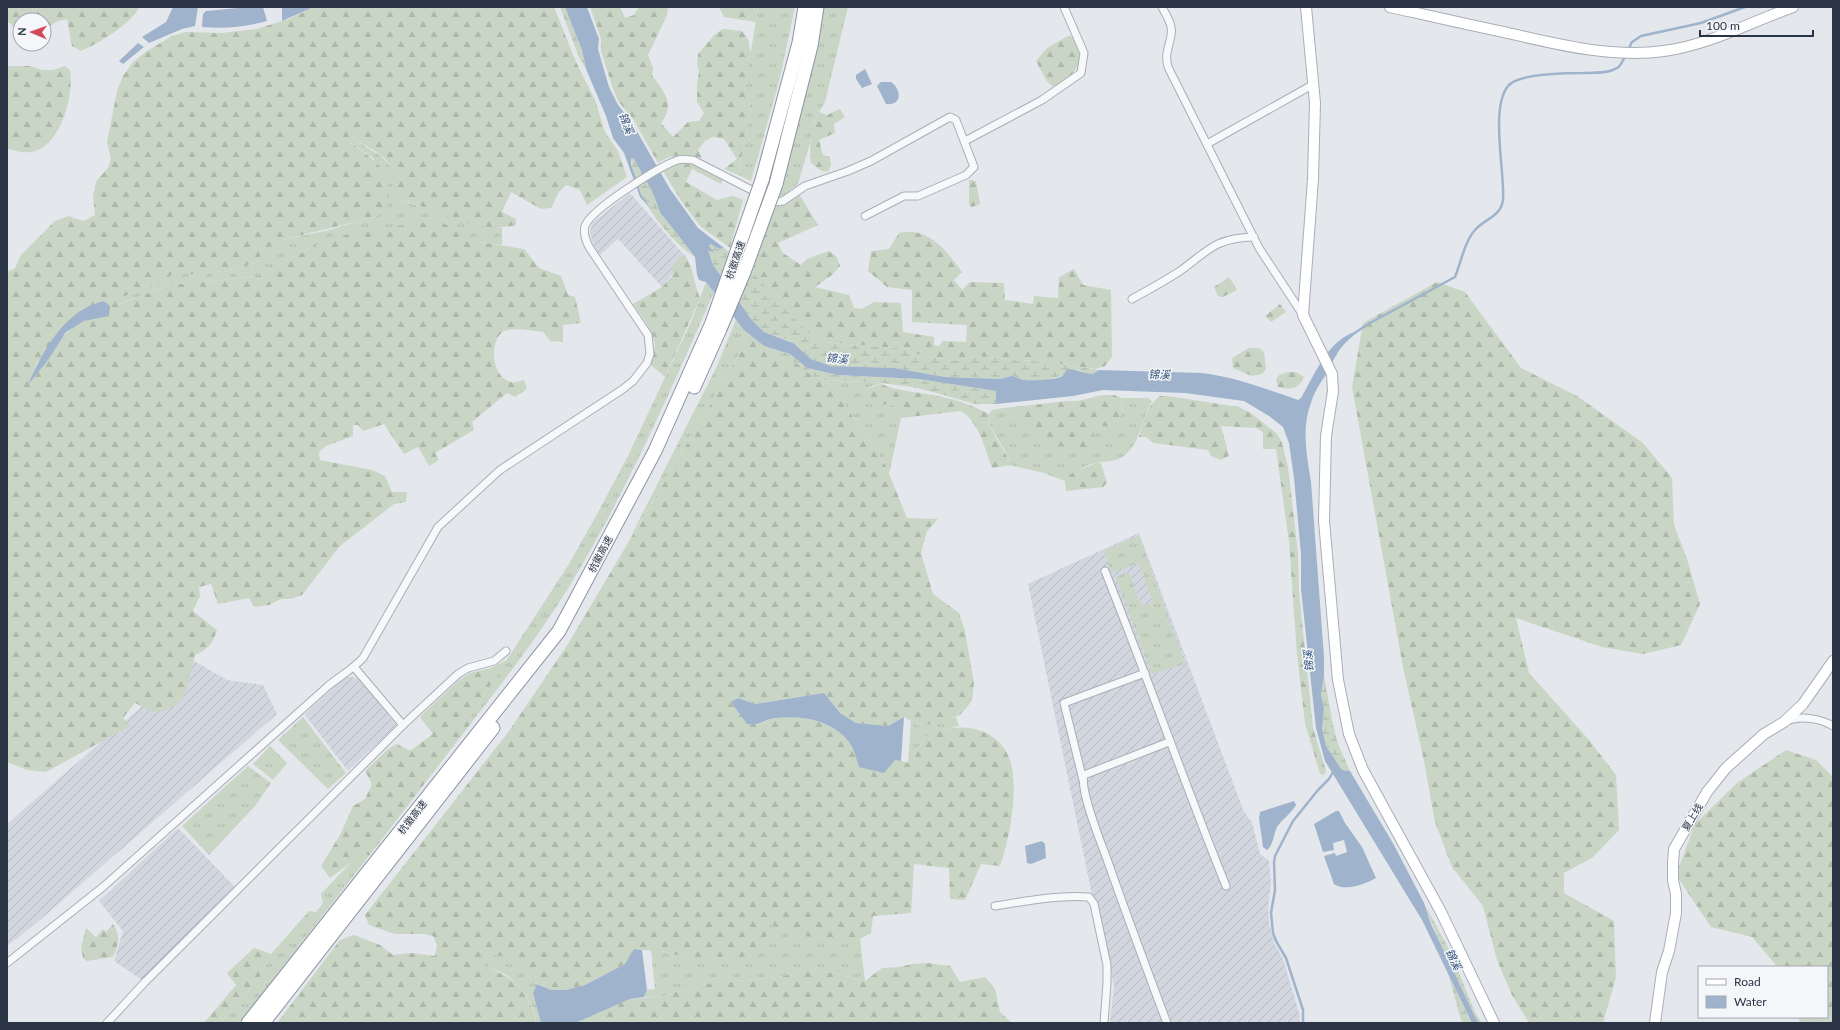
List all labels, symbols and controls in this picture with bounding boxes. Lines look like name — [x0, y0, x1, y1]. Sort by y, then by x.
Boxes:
north arrow — [12, 12, 52, 52]
scale bar — [1700, 12, 1813, 38]
text: 100 m — [1706, 18, 1740, 33]
text: N — [15, 27, 28, 36]
water label: 锦溪 — [617, 110, 637, 137]
street label: 杭徽高速 — [723, 239, 747, 281]
water label: 锦溪 — [825, 350, 850, 366]
water label: 锦溪 — [1148, 367, 1171, 381]
street label: 杭徽高速 — [585, 534, 615, 574]
water label: 锦溪 — [1300, 648, 1315, 673]
street label: 杭徽高速 — [395, 798, 429, 836]
street label: 夏上线 — [1679, 801, 1705, 833]
water label: 锦溪 — [1443, 946, 1465, 973]
legend — [1698, 966, 1828, 1018]
text: Road — [1734, 974, 1761, 989]
text: Water — [1734, 994, 1767, 1009]

